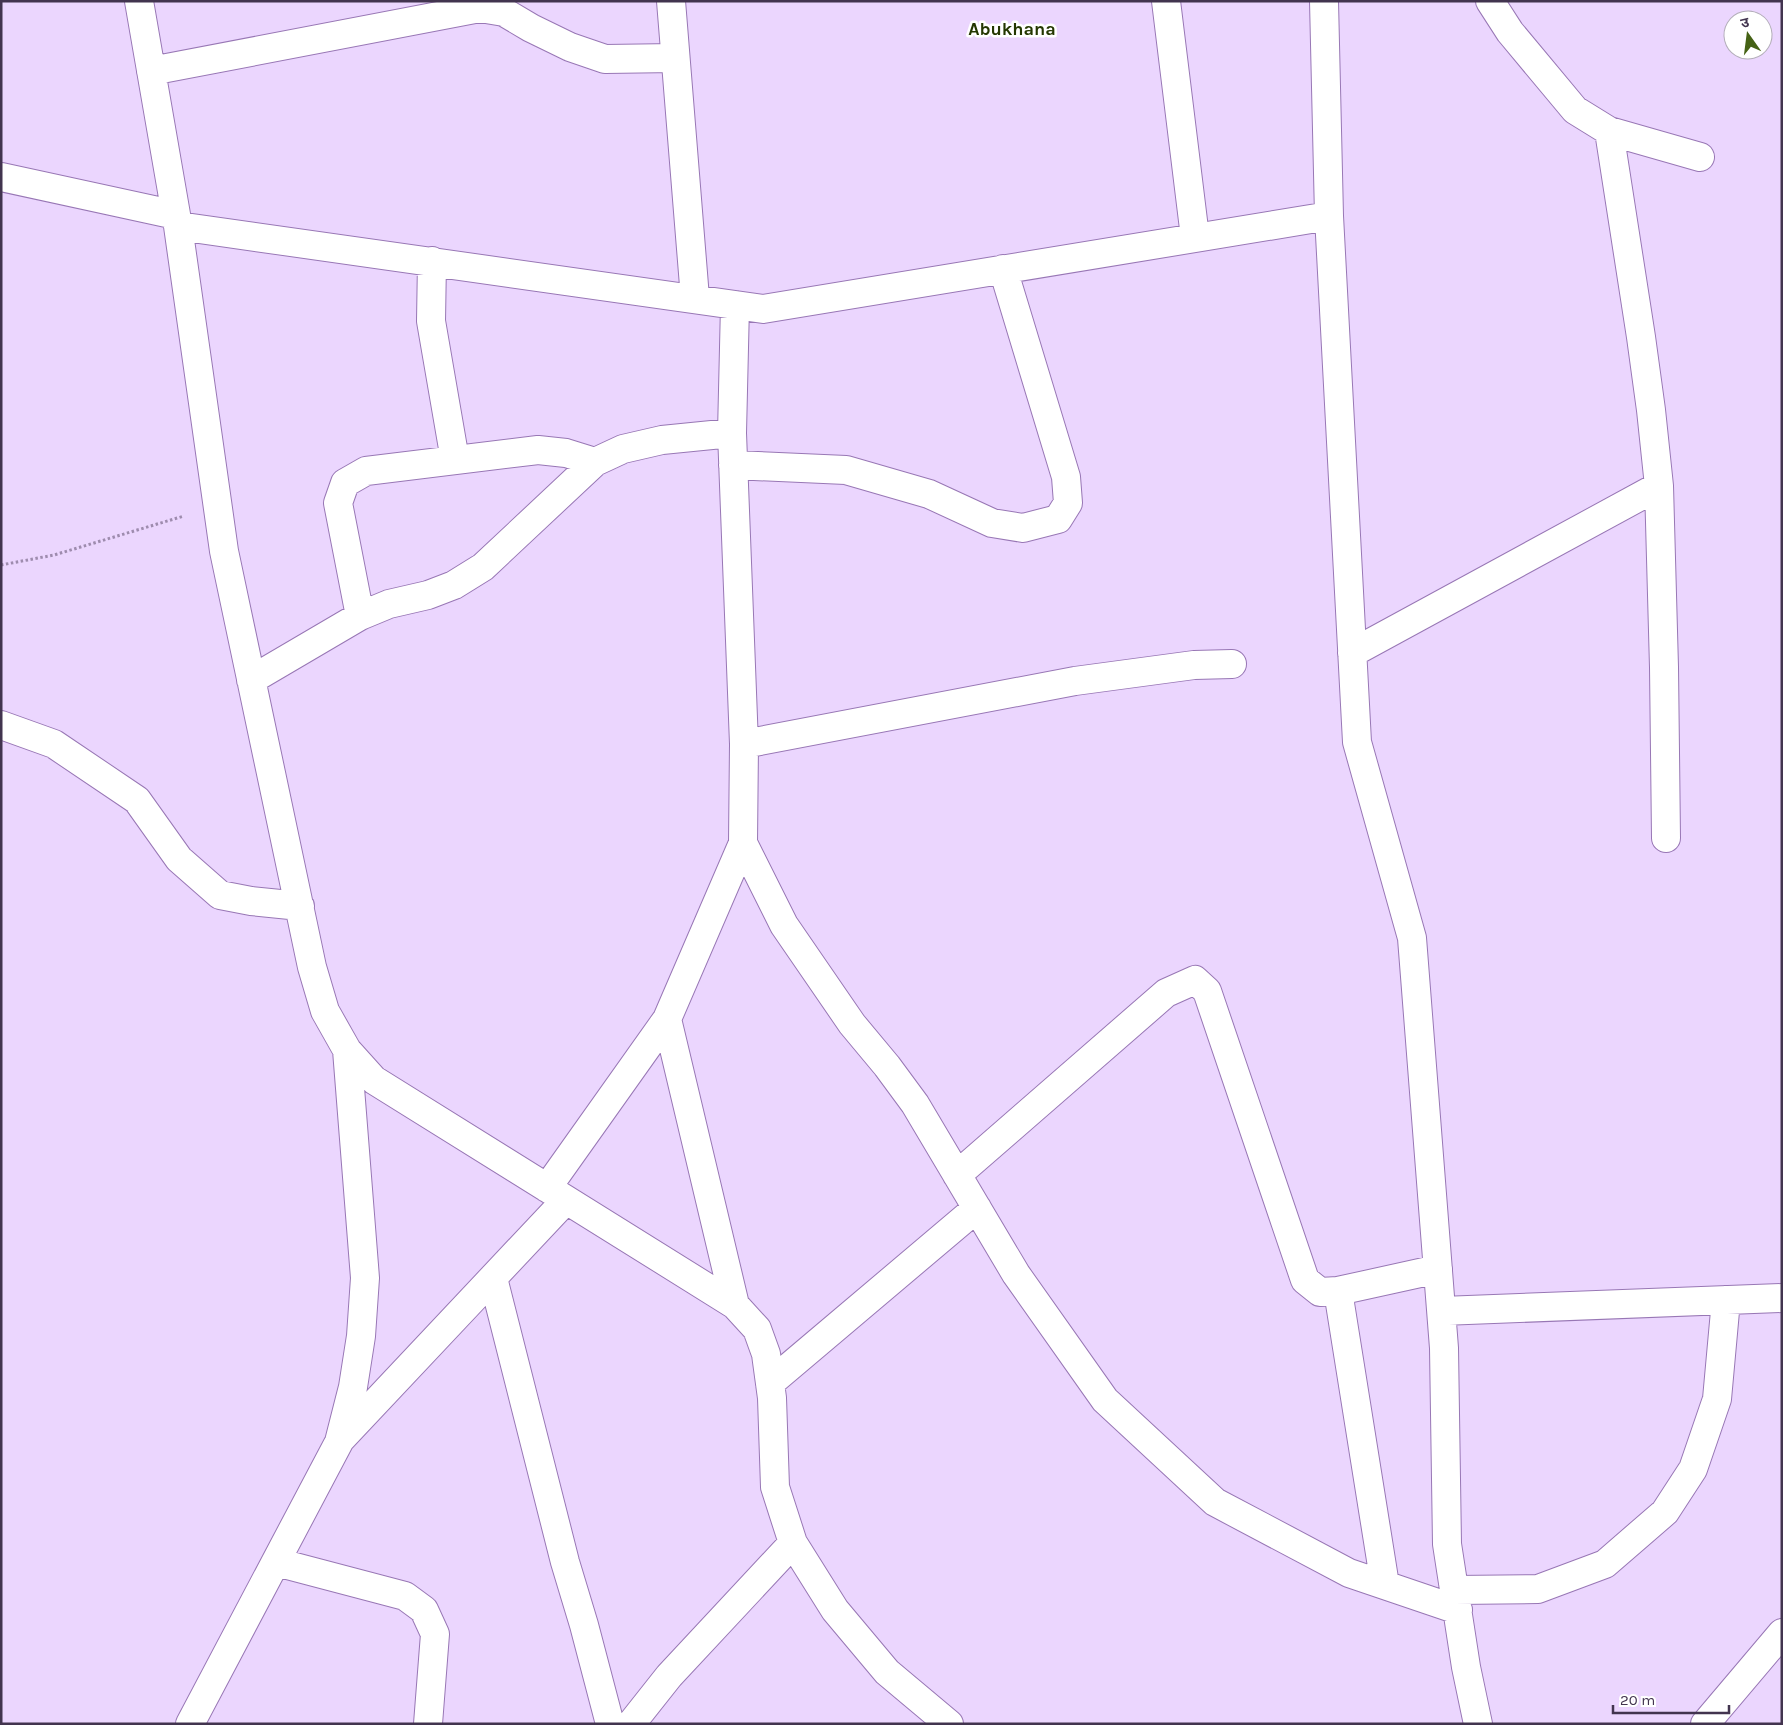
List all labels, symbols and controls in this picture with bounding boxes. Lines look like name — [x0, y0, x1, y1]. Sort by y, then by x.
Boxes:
north arrow — [1723, 10, 1773, 60]
text: उ — [1739, 13, 1752, 32]
district label: Abukhana — [968, 18, 1056, 40]
scale bar — [1613, 1682, 1729, 1714]
text: 20 m — [1620, 1691, 1655, 1709]

